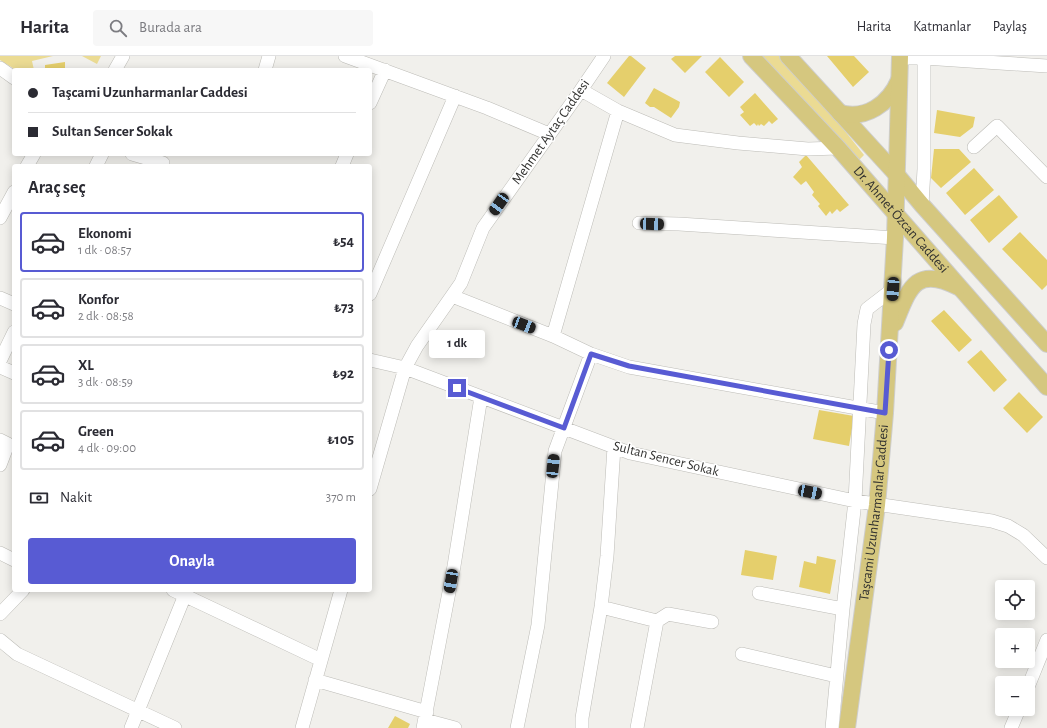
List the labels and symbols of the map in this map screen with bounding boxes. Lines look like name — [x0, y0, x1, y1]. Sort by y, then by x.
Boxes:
street label: Mehmet Aytaç Caddesi — [510, 77, 592, 187]
street label: Dr. Ahmet Özcan Caddesi — [851, 164, 951, 276]
car — [487, 191, 511, 217]
car — [640, 218, 664, 230]
car — [886, 277, 900, 301]
car — [511, 315, 537, 335]
callout: 1 dk — [429, 330, 485, 358]
route start — [880, 341, 898, 359]
route end — [448, 379, 466, 397]
street label: Taşcami Uzunharmanlar Caddesi — [857, 424, 891, 602]
street label: Sultan Sencer Sokak — [612, 439, 721, 479]
car — [546, 453, 560, 479]
car — [797, 484, 823, 500]
car — [443, 568, 459, 594]

